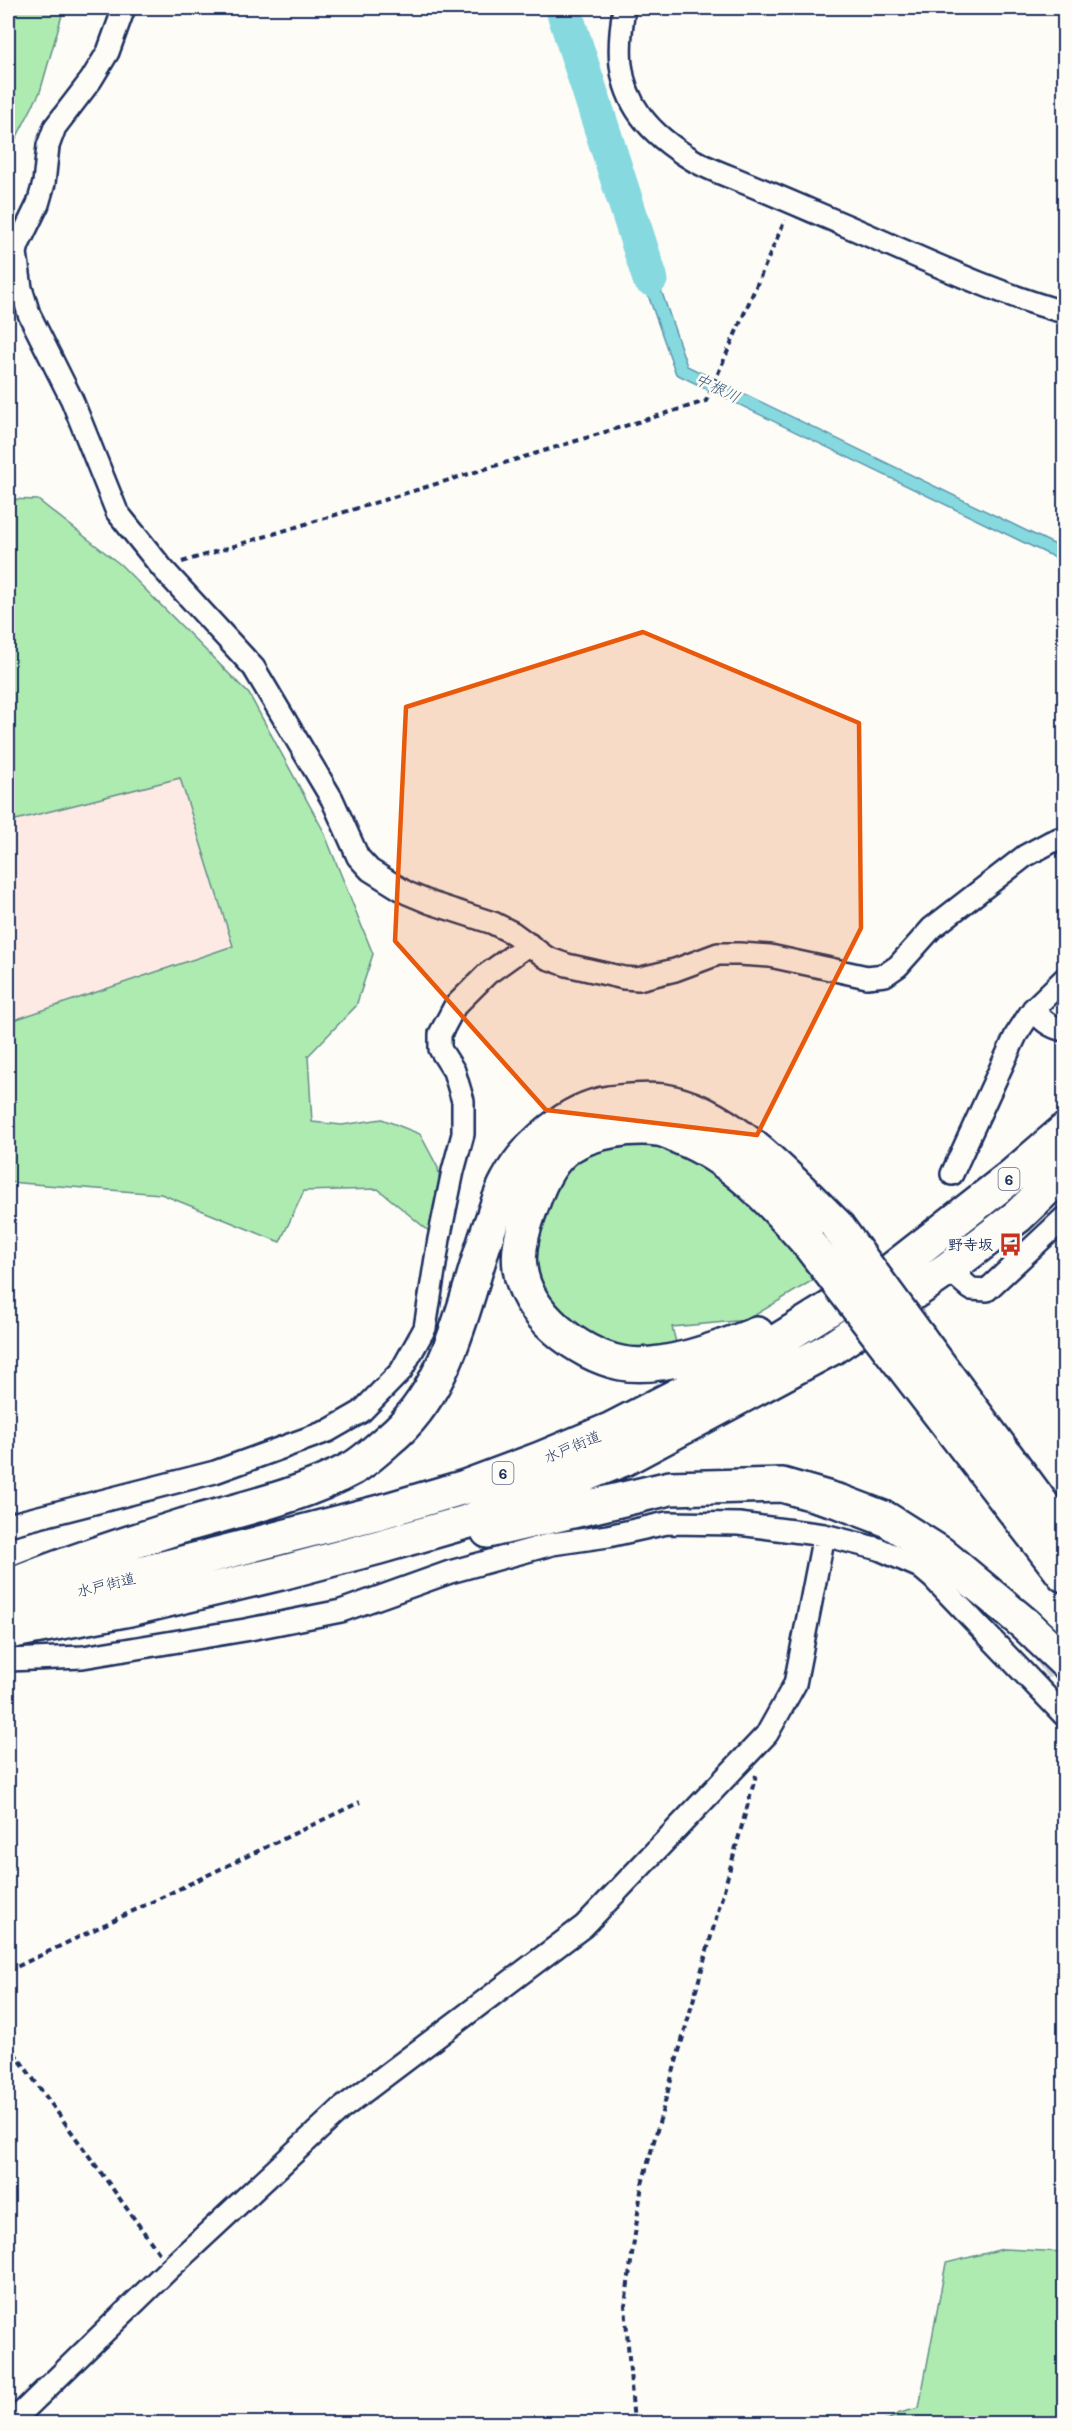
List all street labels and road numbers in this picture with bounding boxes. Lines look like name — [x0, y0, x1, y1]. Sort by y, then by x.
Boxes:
road number: 6 — [998, 1168, 1020, 1190]
street label: 水戸街道 — [540, 1425, 604, 1467]
road number: 6 — [492, 1462, 514, 1484]
street label: 水戸街道 — [74, 1567, 138, 1601]

